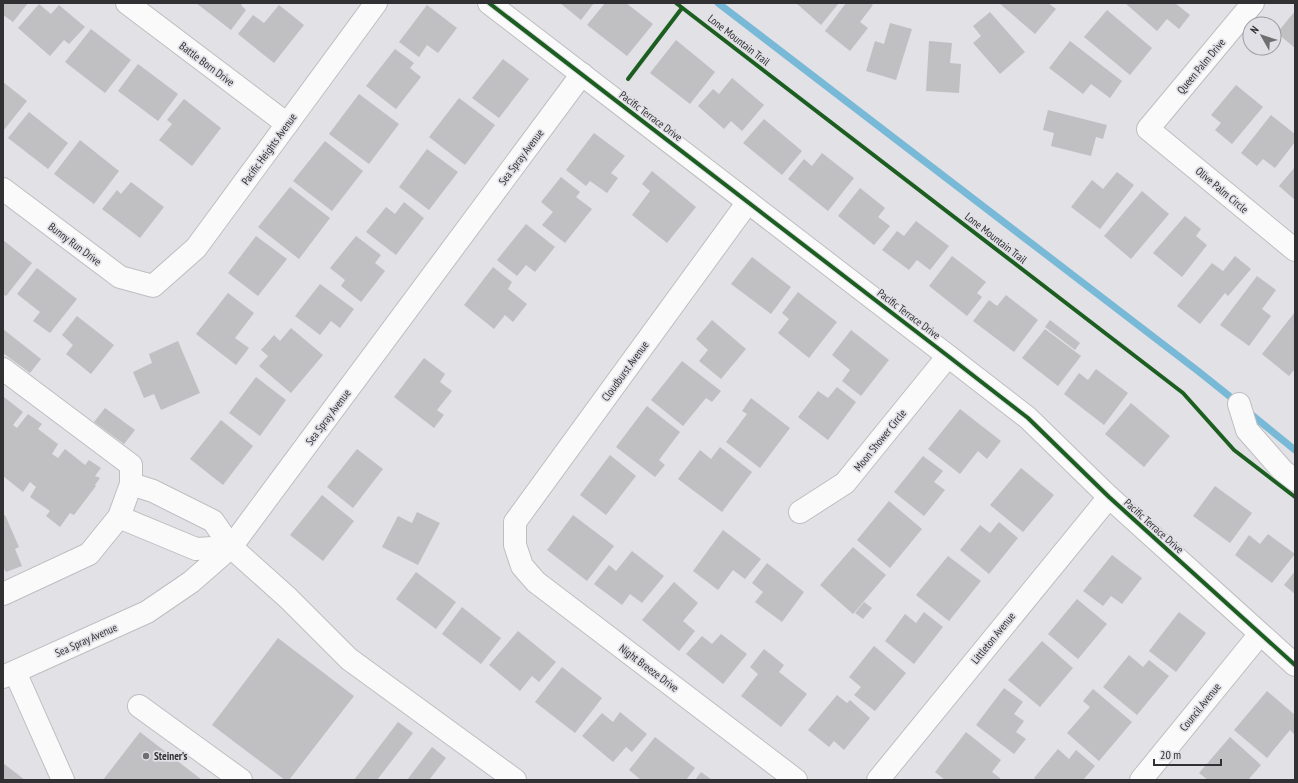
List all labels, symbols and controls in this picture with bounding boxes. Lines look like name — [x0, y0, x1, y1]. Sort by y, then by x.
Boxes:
street label: Lone Mountain Trail — [705, 11, 773, 69]
north arrow — [1242, 16, 1282, 56]
text: N — [1247, 23, 1262, 36]
street label: Queen Palm Drive — [1174, 35, 1229, 97]
street label: Battle Born Drive — [177, 39, 238, 89]
street label: Pacific Terrace Drive — [617, 88, 686, 145]
street label: Pacific Heights Avenue — [238, 110, 300, 188]
street label: Sea Spray Avenue — [495, 126, 547, 188]
street label: Olive Palm Circle — [1193, 164, 1252, 216]
street label: Lone Mountain Trail — [962, 209, 1030, 267]
street label: Bunny Run Drive — [46, 219, 105, 269]
street label: Pacific Terrace Drive — [875, 286, 944, 343]
street label: Cloudburst Avenue — [598, 338, 652, 404]
street label: Sea Spray Avenue — [302, 386, 354, 448]
street label: Moon Shower Circle — [851, 406, 910, 474]
street label: Pacific Terrace Drive — [1121, 496, 1187, 557]
street label: Littleton Avenue — [968, 609, 1018, 667]
street label: Sea Spray Avenue — [53, 620, 120, 660]
street label: Night Breeze Drive — [616, 641, 682, 695]
street label: Council Avenue — [1176, 680, 1224, 734]
scale bar — [1154, 741, 1221, 767]
text: 20 m — [1160, 747, 1181, 762]
place label: Steiner’s — [154, 749, 187, 763]
marker: Steiner’s — [141, 751, 151, 761]

